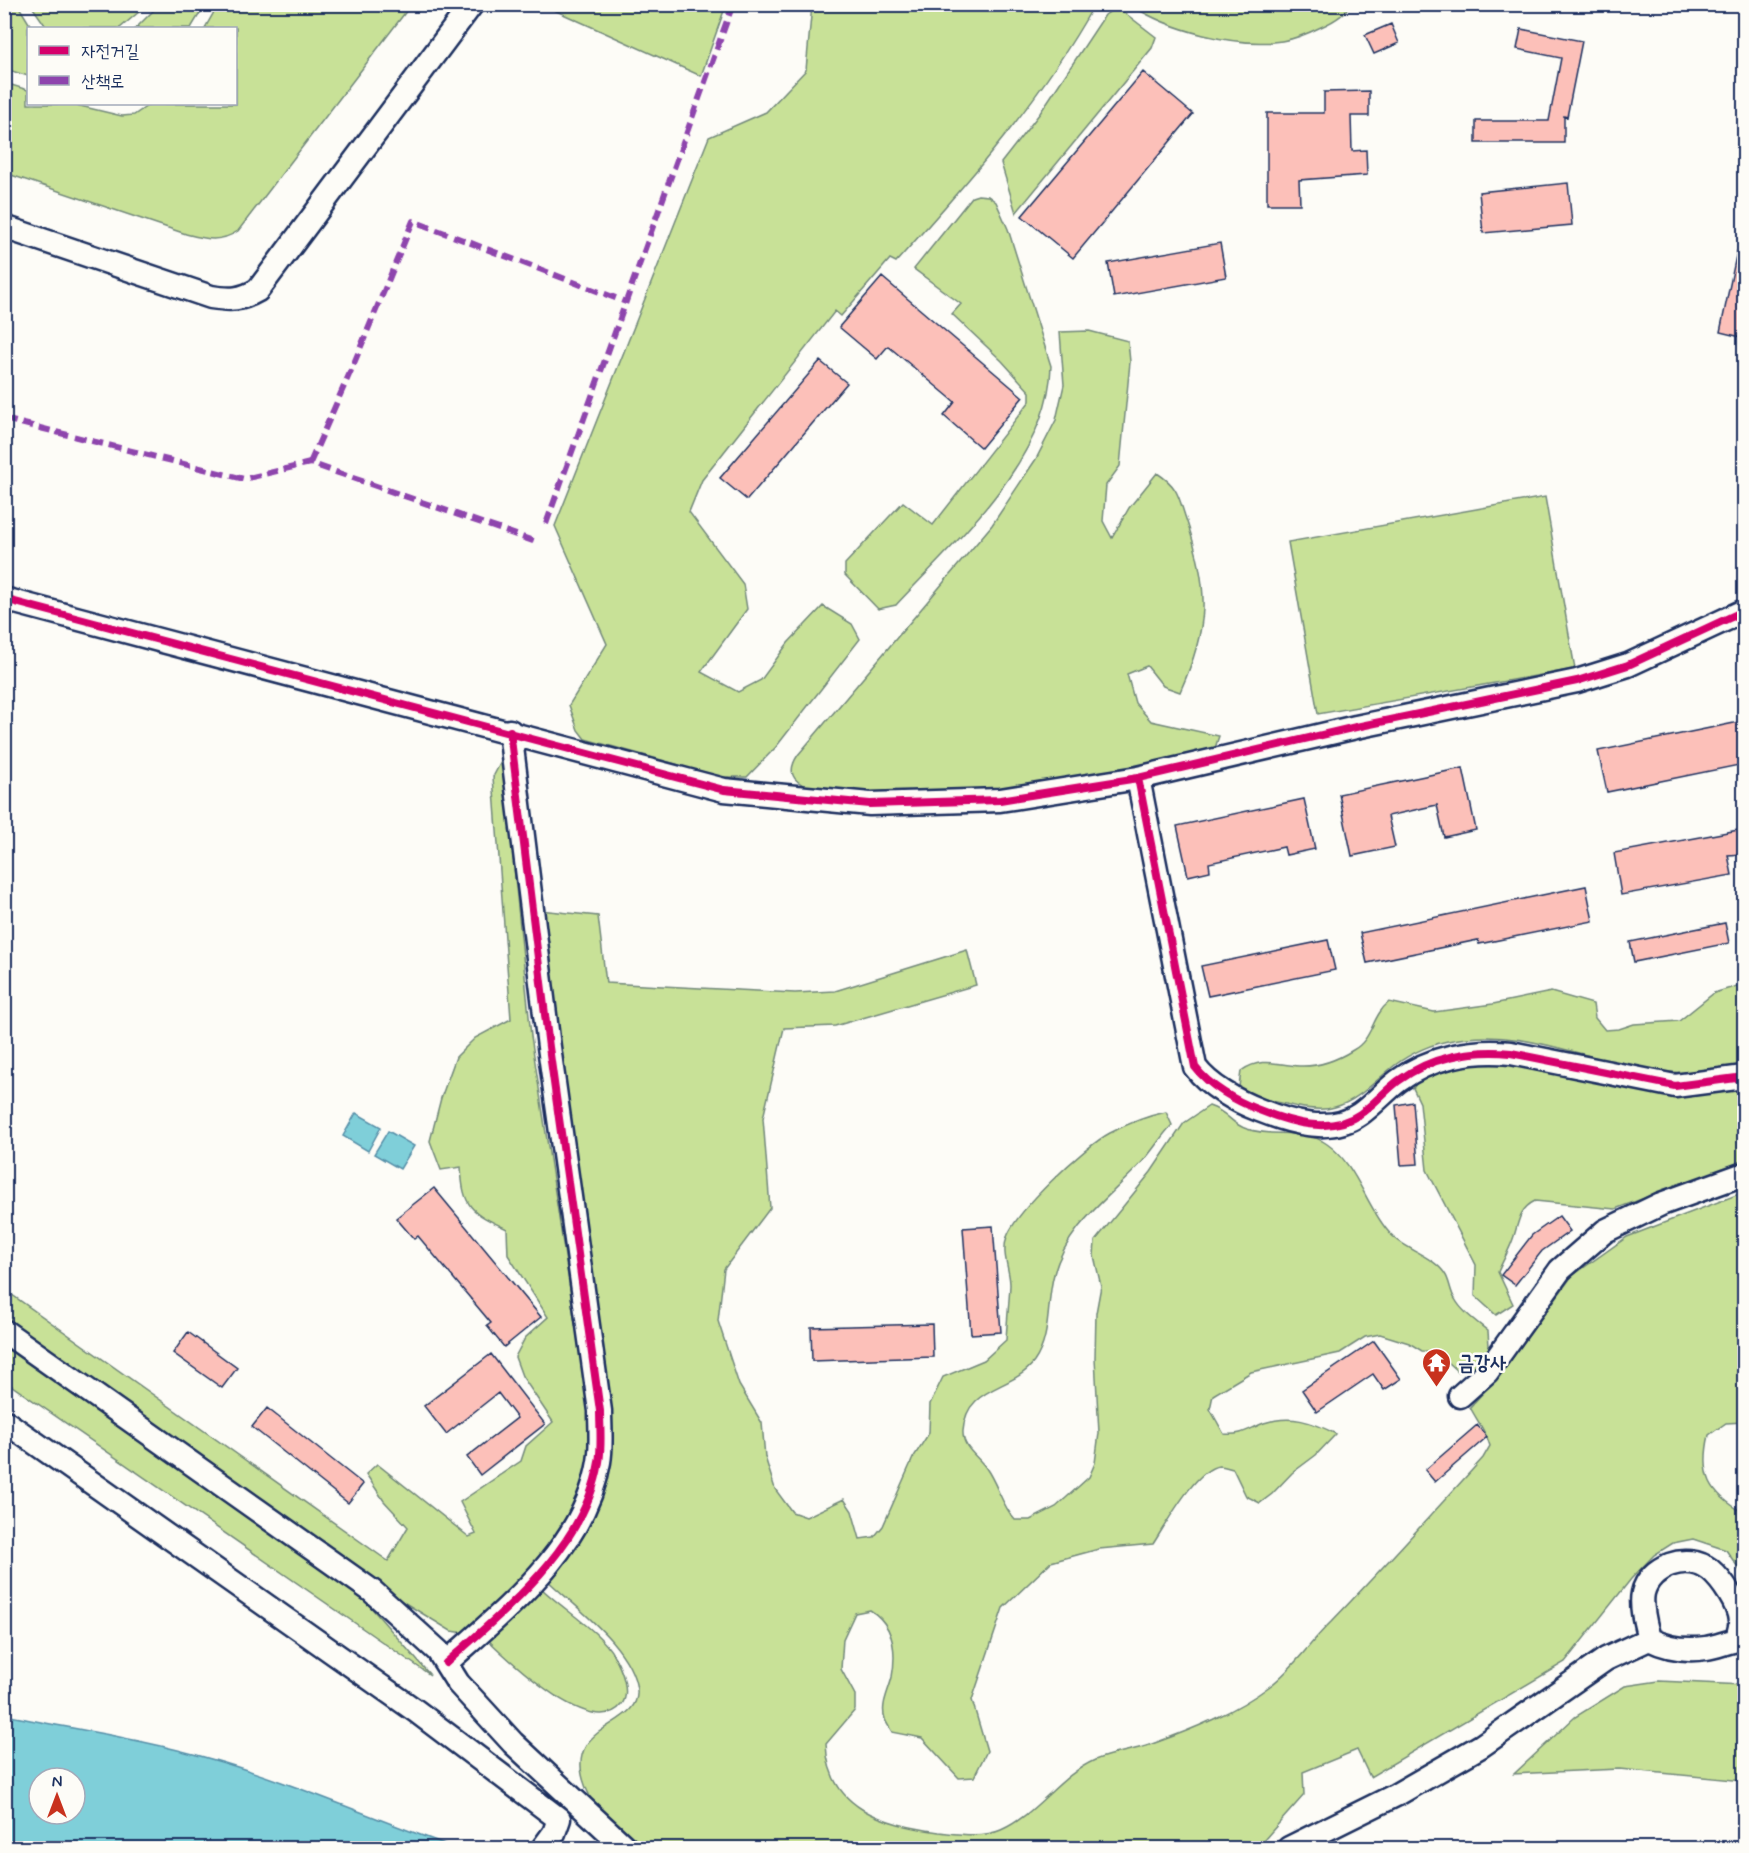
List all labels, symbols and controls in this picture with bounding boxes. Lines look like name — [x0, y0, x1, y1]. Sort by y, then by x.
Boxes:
legend — [27, 27, 237, 105]
text: 자전거길 — [81, 40, 139, 64]
text: 산책로 — [81, 70, 124, 94]
temple icon: 금강사 — [1421, 1346, 1453, 1388]
place label: 금강사 — [1458, 1350, 1506, 1377]
north arrow — [27, 1766, 87, 1826]
text: N — [52, 1772, 62, 1793]

